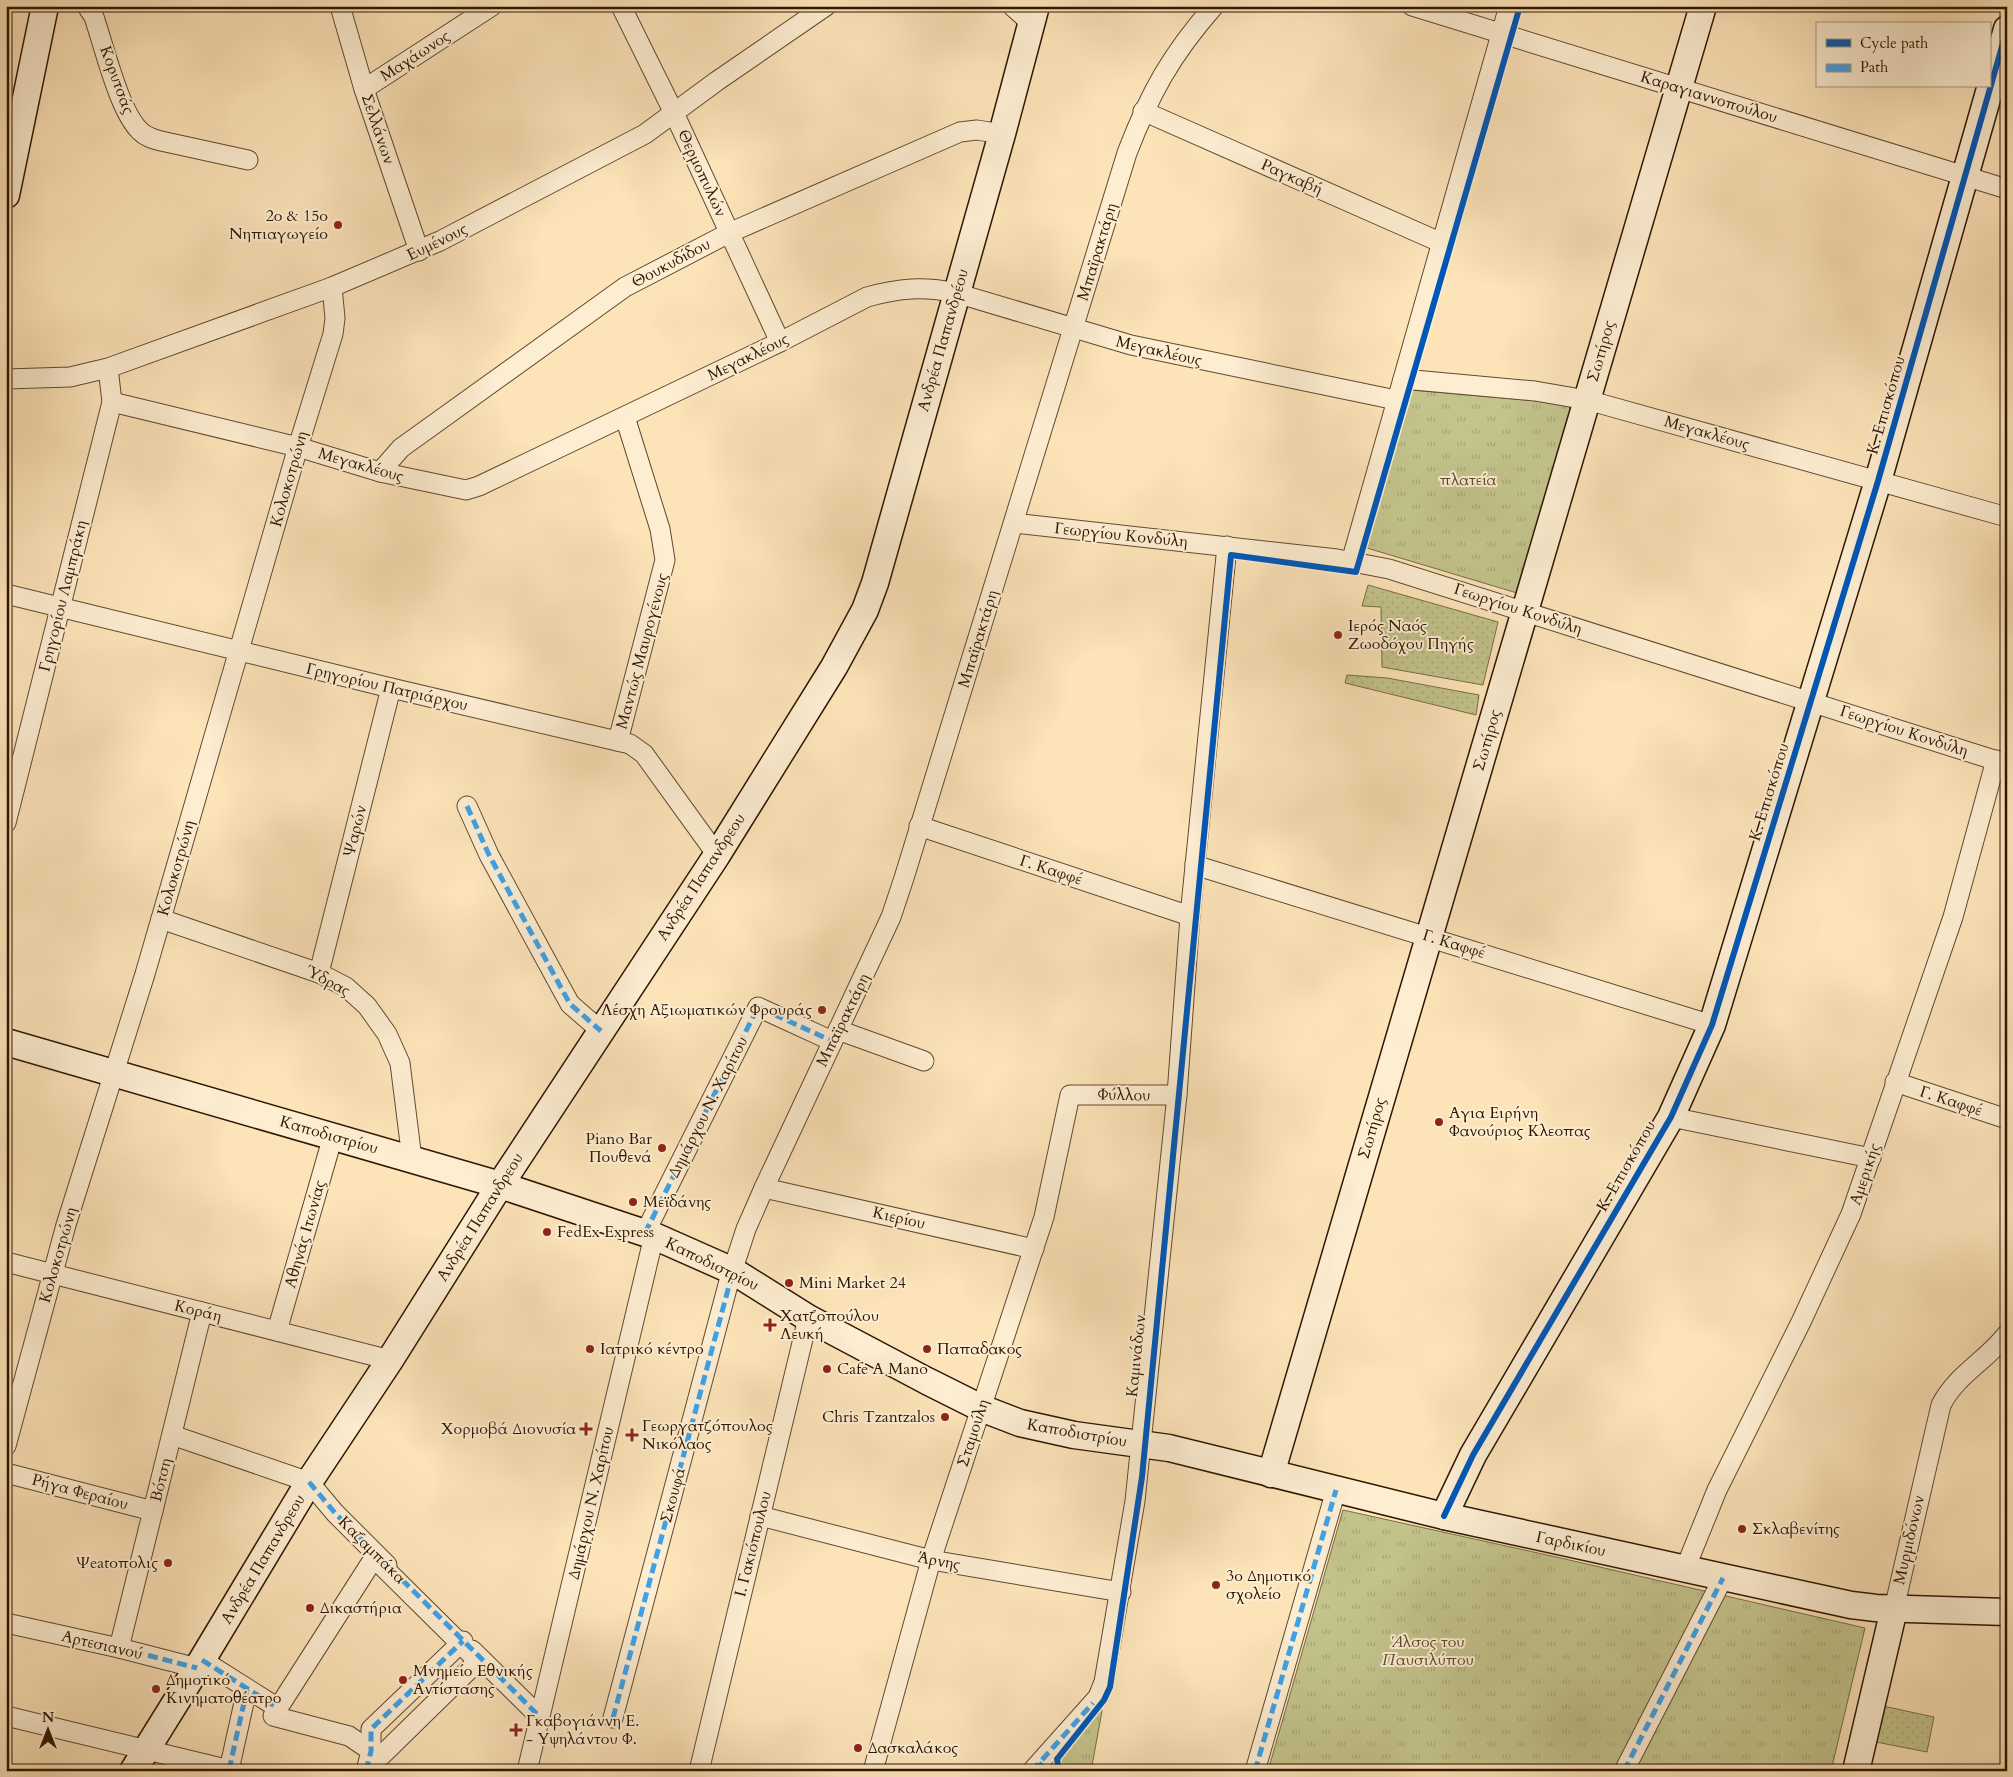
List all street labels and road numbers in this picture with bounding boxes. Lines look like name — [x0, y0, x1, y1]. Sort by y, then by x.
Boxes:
street label: Μαχάωνος — [376, 25, 454, 87]
street label: Κορυτσάς — [94, 43, 140, 117]
street label: Καραγιαννοπούλου — [1638, 66, 1780, 128]
street label: Σελλάνων — [356, 91, 400, 167]
street label: Θερμοπυλών — [672, 126, 732, 220]
street label: Ραγκαβή — [1257, 154, 1327, 200]
street label: Μπαϊρακτάρη — [1072, 200, 1122, 304]
street label: Ευμένους — [403, 218, 471, 266]
street label: Θουκυδίδου — [628, 233, 714, 293]
street label: Ανδρέα Παπανδρέου — [912, 266, 974, 414]
street label: Σωτήρος — [1582, 318, 1620, 384]
street label: Μεγακλέους — [704, 328, 792, 386]
street label: Μεγακλέους — [1114, 330, 1204, 372]
street label: Κ. Επισκόπου — [1861, 353, 1911, 457]
street label: Μεγακλέους — [1662, 410, 1752, 456]
street label: Κολοκοτρώνη — [265, 429, 313, 529]
street label: Μεγακλέους — [316, 442, 406, 488]
street label: Γεωργίου Κονδύλη — [1053, 517, 1189, 553]
street label: Γρηγορίου Λαμπράκη — [34, 518, 92, 674]
street label: Μαντώς Μαυρογένους — [611, 570, 673, 732]
street label: Γεωργίου Κονδύλη — [1451, 578, 1585, 640]
street label: Μπαϊρακτάρη — [953, 587, 1003, 691]
street label: Γρηγορίου Πατριάρχου — [304, 658, 470, 716]
street label: Γεωργίου Κονδύλη — [1837, 700, 1971, 762]
street label: Σωτήρος — [1468, 707, 1506, 773]
street label: Κ. Επισκόπου — [1744, 740, 1794, 844]
street label: Ψαρών — [338, 803, 372, 859]
street label: Ανδρέα Παπανδρεου — [652, 809, 750, 945]
street label: Κολοκοτρώνη — [152, 818, 200, 918]
street label: Γ. Καφφέ — [1017, 850, 1085, 890]
street label: Γ. Καφφέ — [1420, 924, 1488, 964]
street label: Ύδρας — [301, 960, 354, 1002]
street label: Μπαϊρακτάρη — [811, 970, 875, 1070]
street label: Δημάρχου Ν. Χαρίτου — [663, 1032, 753, 1182]
street label: Γ. Καφφέ — [1917, 1081, 1985, 1121]
street label: Φύλλου — [1097, 1084, 1151, 1106]
street label: Σωτήρος — [1353, 1095, 1391, 1161]
street label: Καποδιστρίου — [277, 1110, 381, 1160]
street label: Κ. Επισκόπου — [1591, 1117, 1661, 1215]
street label: Αμερικής — [1844, 1140, 1886, 1208]
street label: Ανδρέα Παπανδρεου — [432, 1148, 528, 1286]
street label: Αθηνάς Ιτωνίας — [279, 1177, 331, 1291]
street label: Κιερίου — [871, 1201, 927, 1235]
street label: Κολοκοτρώνη — [34, 1205, 82, 1305]
street label: Καποδιστρίου — [662, 1232, 762, 1296]
street label: Κοράη — [172, 1295, 224, 1327]
street label: Καμινάδων — [1121, 1314, 1151, 1398]
street label: Σταμούλη — [952, 1396, 994, 1470]
street label: Καποδιστρίου — [1025, 1413, 1129, 1453]
street label: Δημάρχου Ν. Χαρίτου — [563, 1424, 619, 1582]
street label: Βότση — [145, 1456, 177, 1504]
street label: Σκουφά — [655, 1465, 691, 1525]
street label: Ρήγα Φεραίου — [29, 1469, 131, 1515]
street label: Ι. Γακιόπουλου — [729, 1489, 777, 1599]
street label: Ανδρέα Παπανδρεου — [216, 1490, 310, 1628]
street label: Μυρμιδόνων — [1888, 1493, 1930, 1587]
street label: Καζαμπάκα — [333, 1511, 411, 1589]
street label: Γαρδικίου — [1534, 1526, 1608, 1562]
street label: Άρνης — [916, 1546, 962, 1576]
street label: Αρτεσιανού — [59, 1625, 145, 1665]

